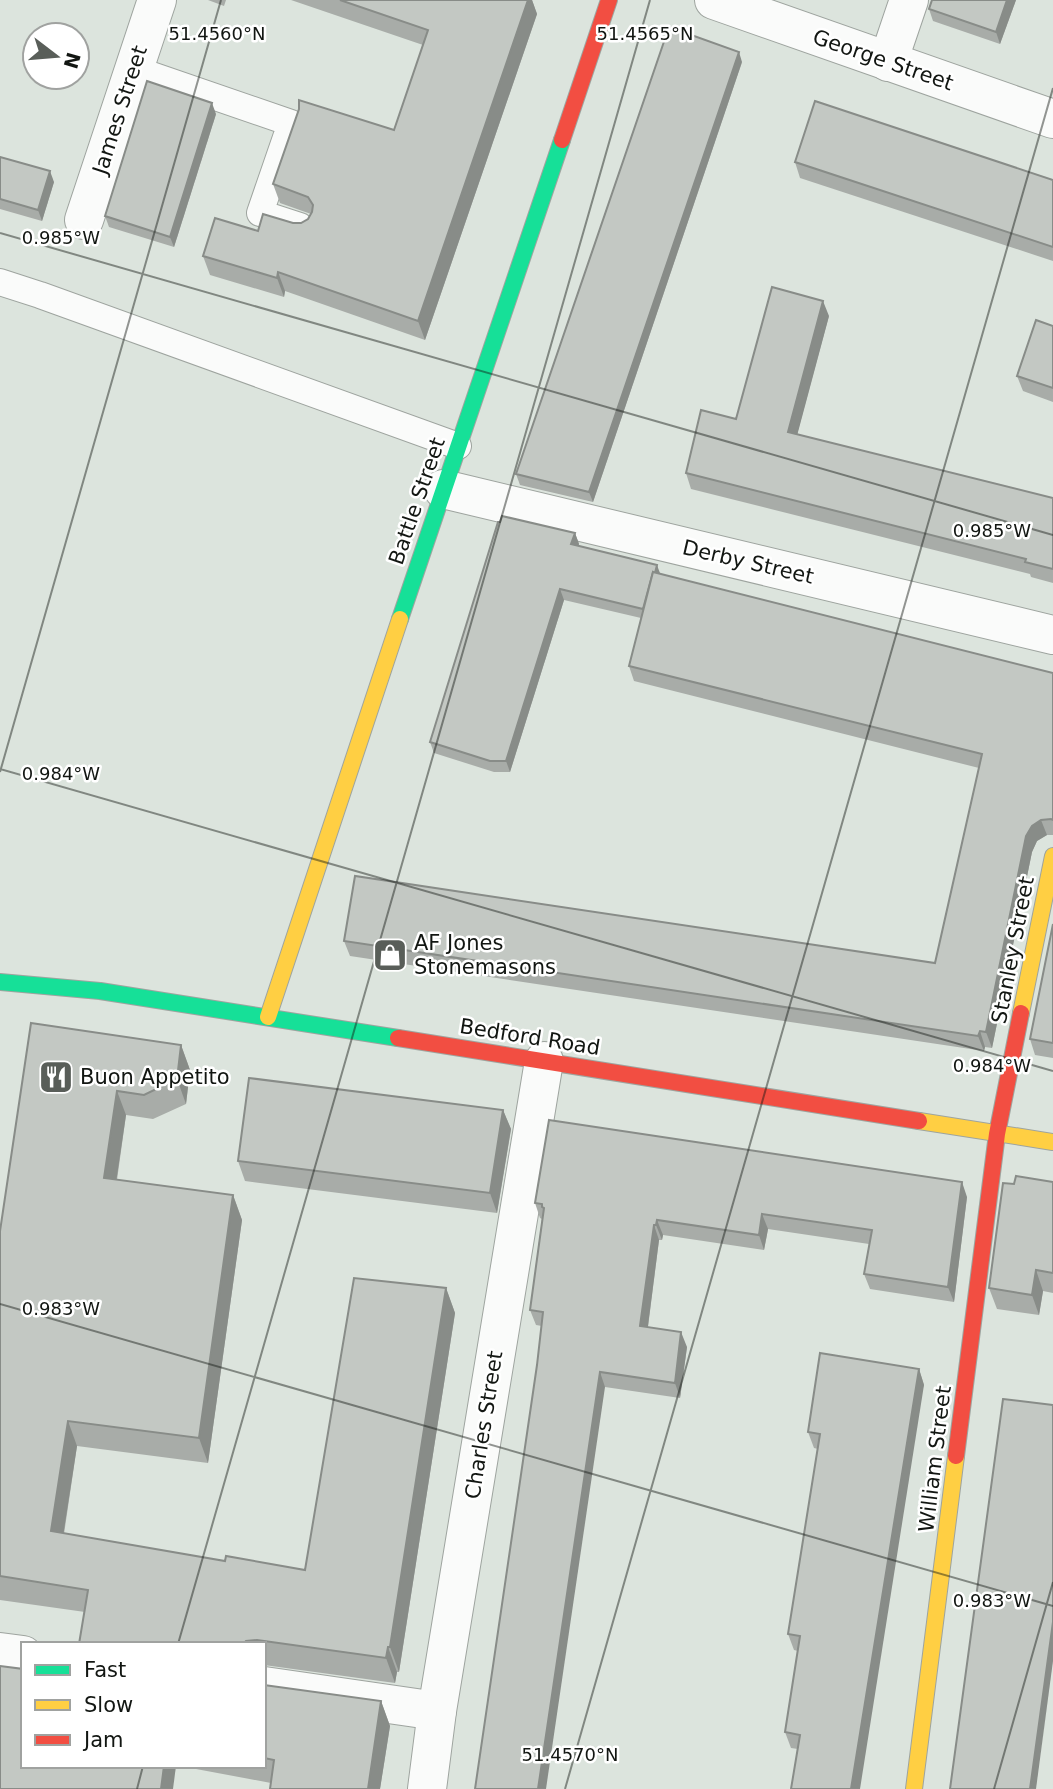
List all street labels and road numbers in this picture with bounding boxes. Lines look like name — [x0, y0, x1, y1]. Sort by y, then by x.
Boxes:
street label: George Street — [810, 25, 956, 95]
street label: James Street — [87, 43, 152, 179]
street label: Battle Street — [384, 434, 450, 568]
street label: Derby Street — [680, 535, 816, 589]
street label: Stanley Street — [987, 874, 1039, 1026]
street label: Bedford Road — [458, 1014, 602, 1060]
street label: Charles Street — [460, 1349, 508, 1501]
street label: William Street — [914, 1384, 956, 1534]

